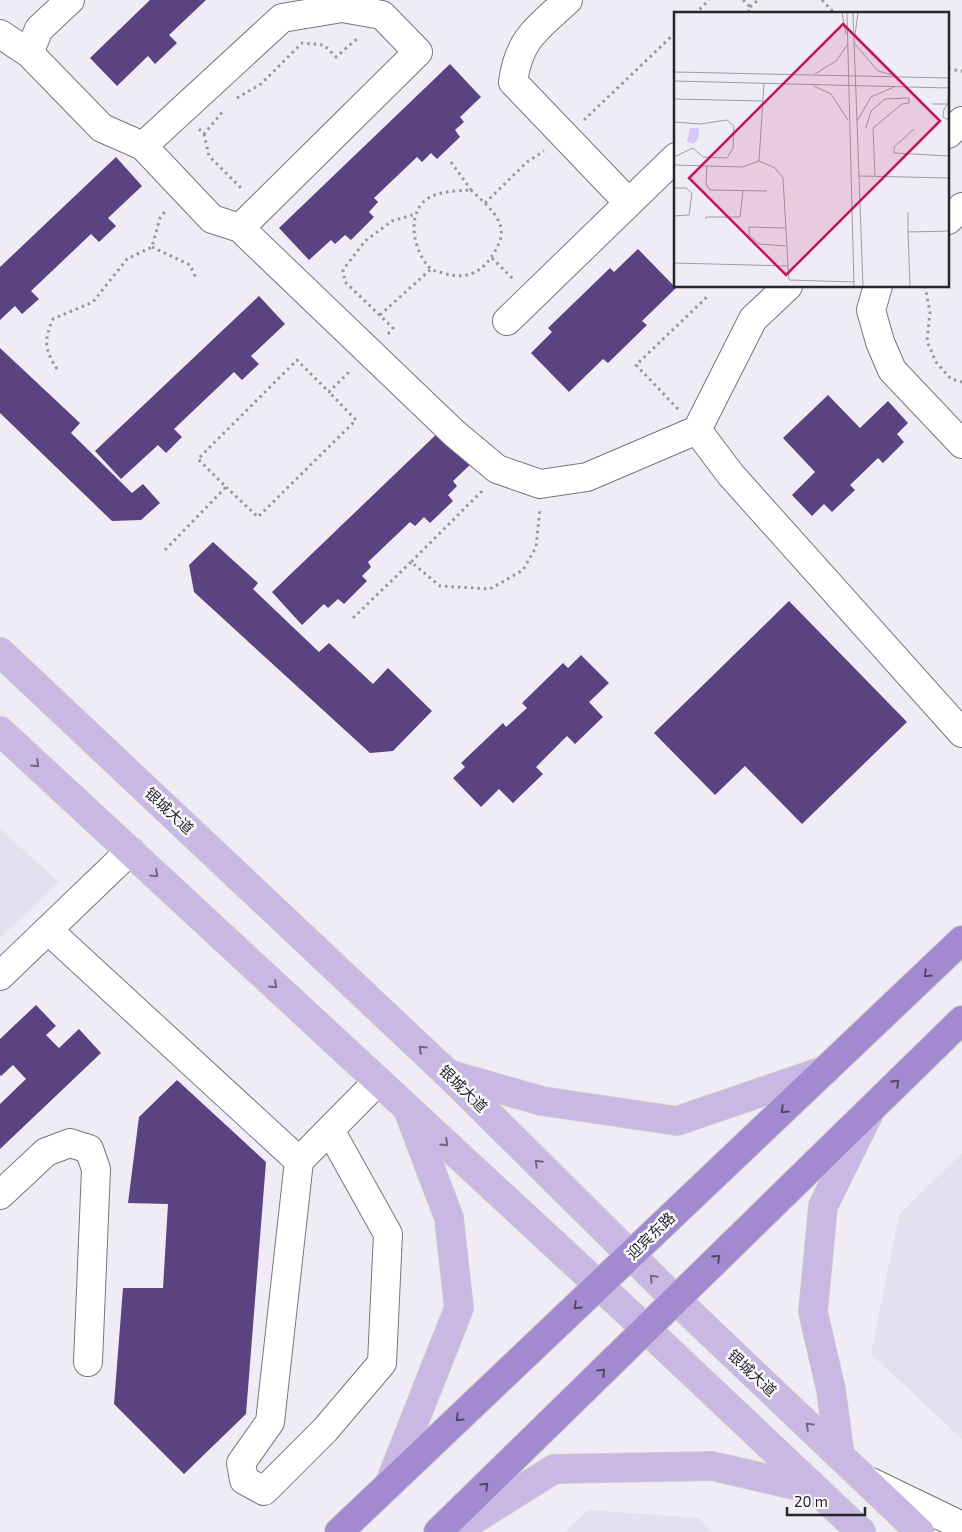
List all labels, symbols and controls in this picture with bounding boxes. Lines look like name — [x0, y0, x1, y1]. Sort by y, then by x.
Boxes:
inset map — [674, 12, 950, 288]
one-way arrow — [30, 758, 39, 767]
street label: 银城大道 — [142, 783, 198, 837]
one-way arrow — [149, 868, 158, 877]
one-way arrow — [923, 968, 932, 977]
one-way arrow — [268, 979, 277, 988]
one-way arrow — [419, 1046, 428, 1055]
street label: 银城大道 — [436, 1061, 492, 1116]
one-way arrow — [890, 1080, 899, 1089]
one-way arrow — [780, 1104, 789, 1113]
one-way arrow — [439, 1137, 448, 1146]
one-way arrow — [535, 1160, 544, 1169]
street label: 迎宾东路 — [622, 1208, 678, 1263]
one-way arrow — [711, 1255, 720, 1264]
one-way arrow — [650, 1275, 659, 1284]
one-way arrow — [574, 1300, 583, 1309]
street label: 银城大道 — [725, 1345, 781, 1399]
one-way arrow — [596, 1369, 605, 1378]
one-way arrow — [456, 1412, 465, 1421]
one-way arrow — [805, 1423, 814, 1432]
one-way arrow — [479, 1483, 488, 1492]
scale bar — [787, 1484, 864, 1516]
text: 20 m — [794, 1492, 828, 1510]

